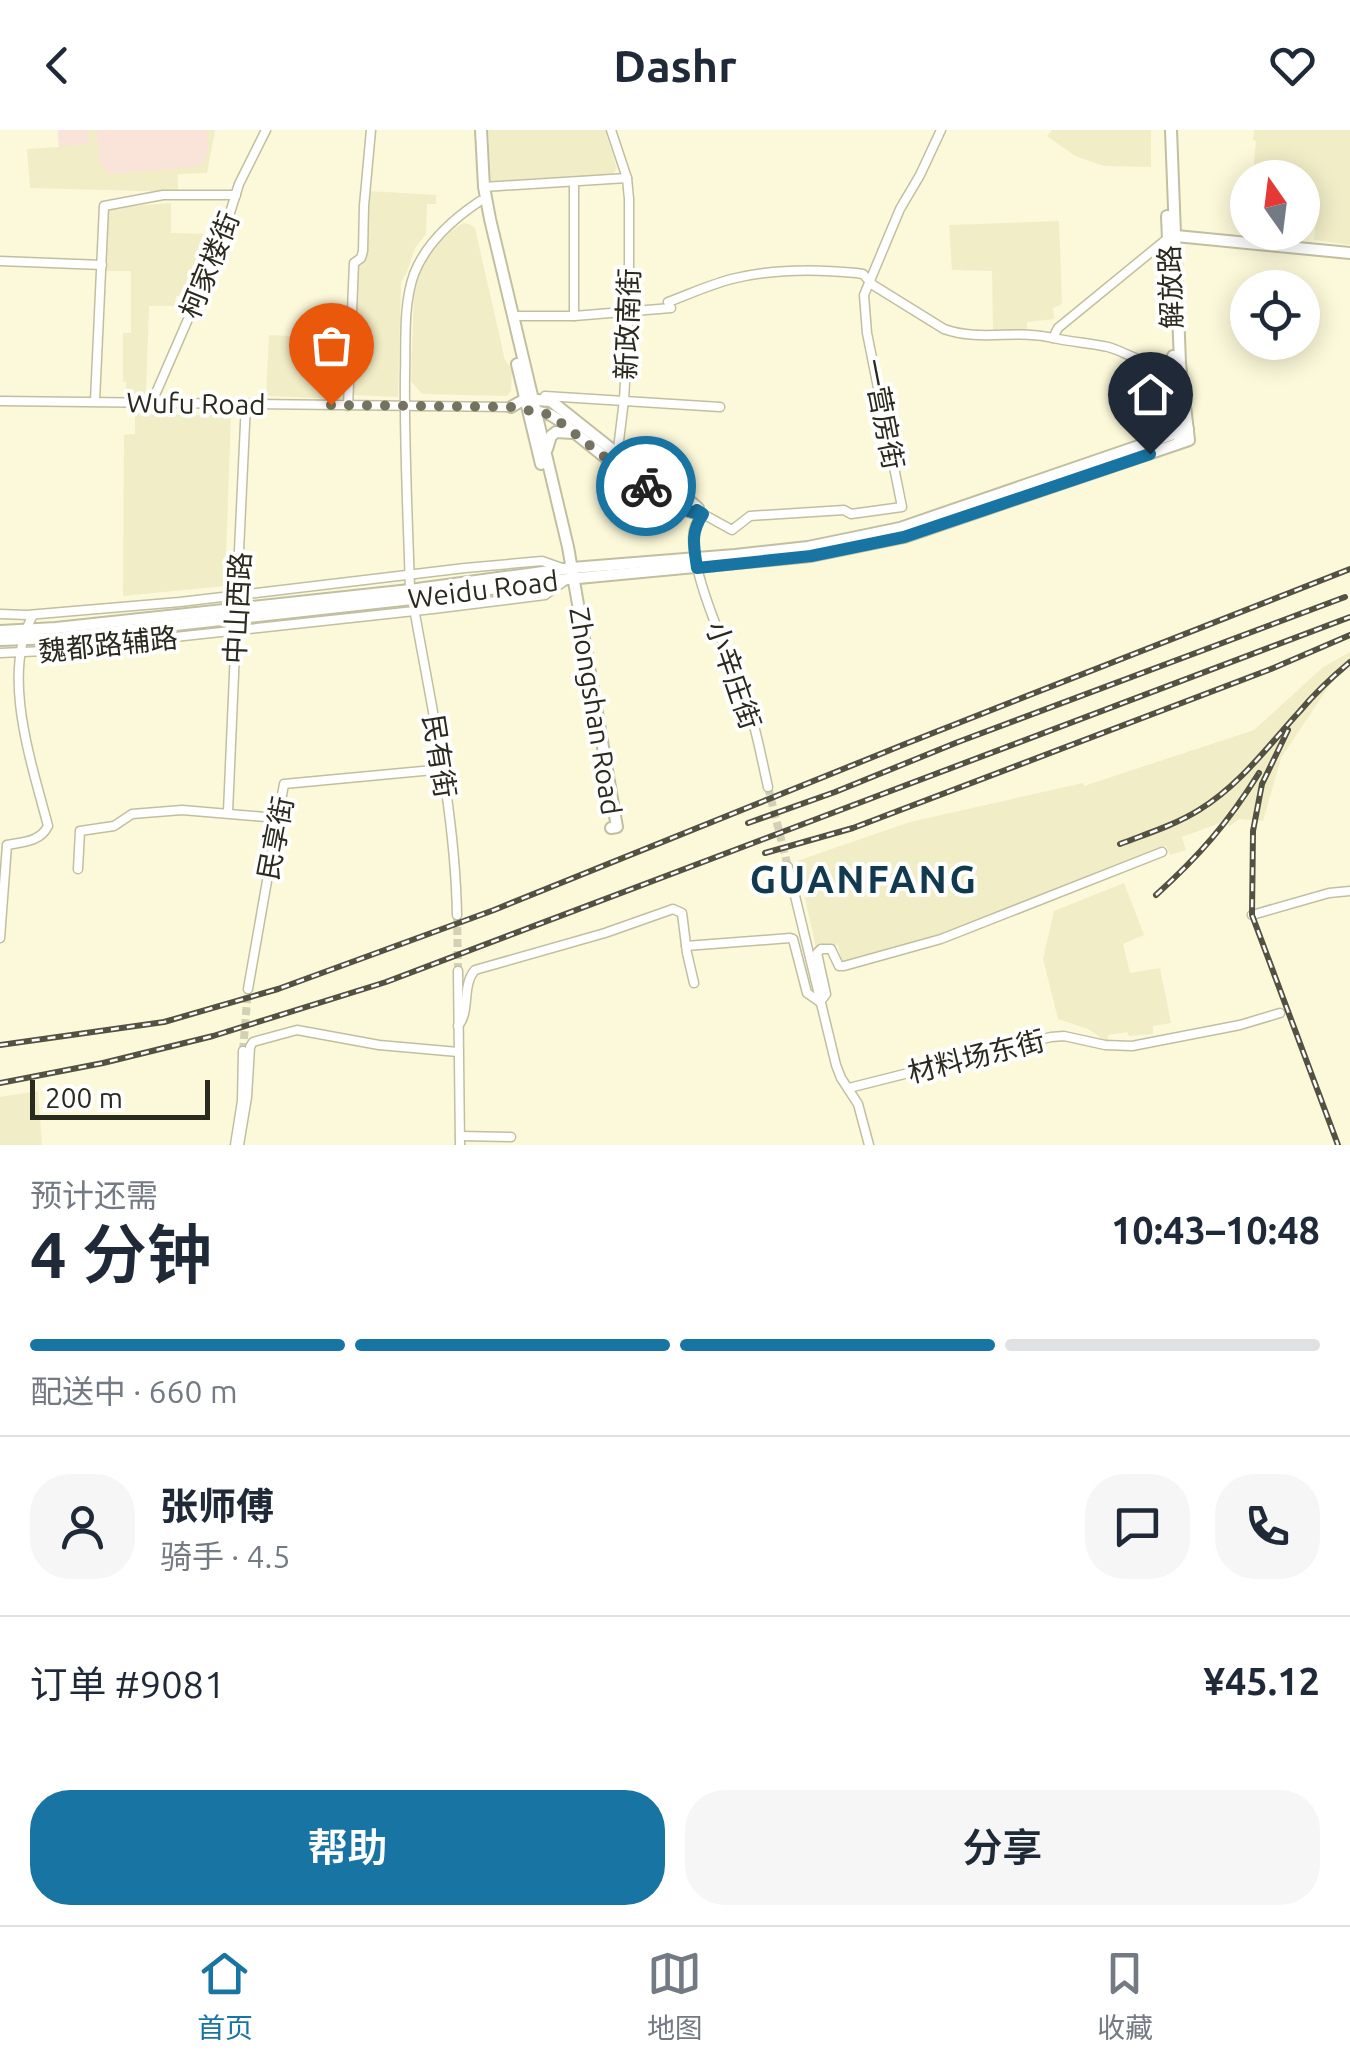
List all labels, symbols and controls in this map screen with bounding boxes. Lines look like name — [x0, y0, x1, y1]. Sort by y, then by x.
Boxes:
icon: back — [30, 38, 85, 93]
icon: heart — [1265, 38, 1320, 93]
text: Dashr — [613, 40, 737, 91]
north arrow — [1230, 160, 1320, 250]
map controls — [1230, 160, 1320, 360]
street label: 柯家楼街 — [174, 207, 244, 323]
street label: 解放路 — [1153, 244, 1187, 330]
street label: 新政南街 — [610, 267, 644, 381]
button: locate — [1230, 270, 1320, 360]
pin — [289, 303, 374, 406]
icon: bag — [304, 318, 359, 373]
pin — [1108, 352, 1193, 455]
street label: 一营房街 — [858, 356, 910, 472]
icon: home — [1123, 367, 1178, 422]
street label: Wufu Road — [126, 386, 266, 420]
courier — [596, 436, 696, 536]
icon: bike — [619, 459, 674, 514]
street label: 中山西路 — [219, 551, 255, 665]
street label: Weidu Road — [406, 564, 560, 614]
street label: Zhongshan Road — [564, 605, 628, 817]
street label: 小辛庄街 — [701, 617, 767, 733]
street label: 魏都路辅路 — [37, 621, 179, 667]
street label: 民有街 — [418, 712, 462, 800]
street label: 民享街 — [252, 794, 298, 882]
district label: GUANFANG — [750, 858, 978, 900]
street label: 材料场东街 — [904, 1024, 1048, 1088]
scale bar — [30, 1075, 210, 1120]
text: 200 m — [45, 1082, 123, 1113]
text: 预计还需 — [30, 1177, 158, 1213]
text: 10:43–10:48 — [1111, 1209, 1320, 1251]
text: 4 分钟 — [30, 1217, 212, 1290]
text: 配送中 · 660 m — [30, 1373, 238, 1409]
button: person — [30, 1474, 135, 1579]
button: chat — [1085, 1474, 1190, 1579]
button: phone — [1215, 1474, 1320, 1579]
text: 张师傅 — [160, 1485, 274, 1527]
text: 骑手 · 4.5 — [160, 1538, 291, 1574]
text: ¥45.12 — [1203, 1660, 1320, 1702]
text: 订单 #9081 — [30, 1663, 225, 1705]
button: 帮助 — [30, 1790, 665, 1905]
button: 分享 — [685, 1790, 1320, 1905]
tab: 首页 — [197, 1946, 253, 2046]
tab: 地图 — [647, 1946, 703, 2046]
tab: 收藏 — [1097, 1946, 1153, 2046]

